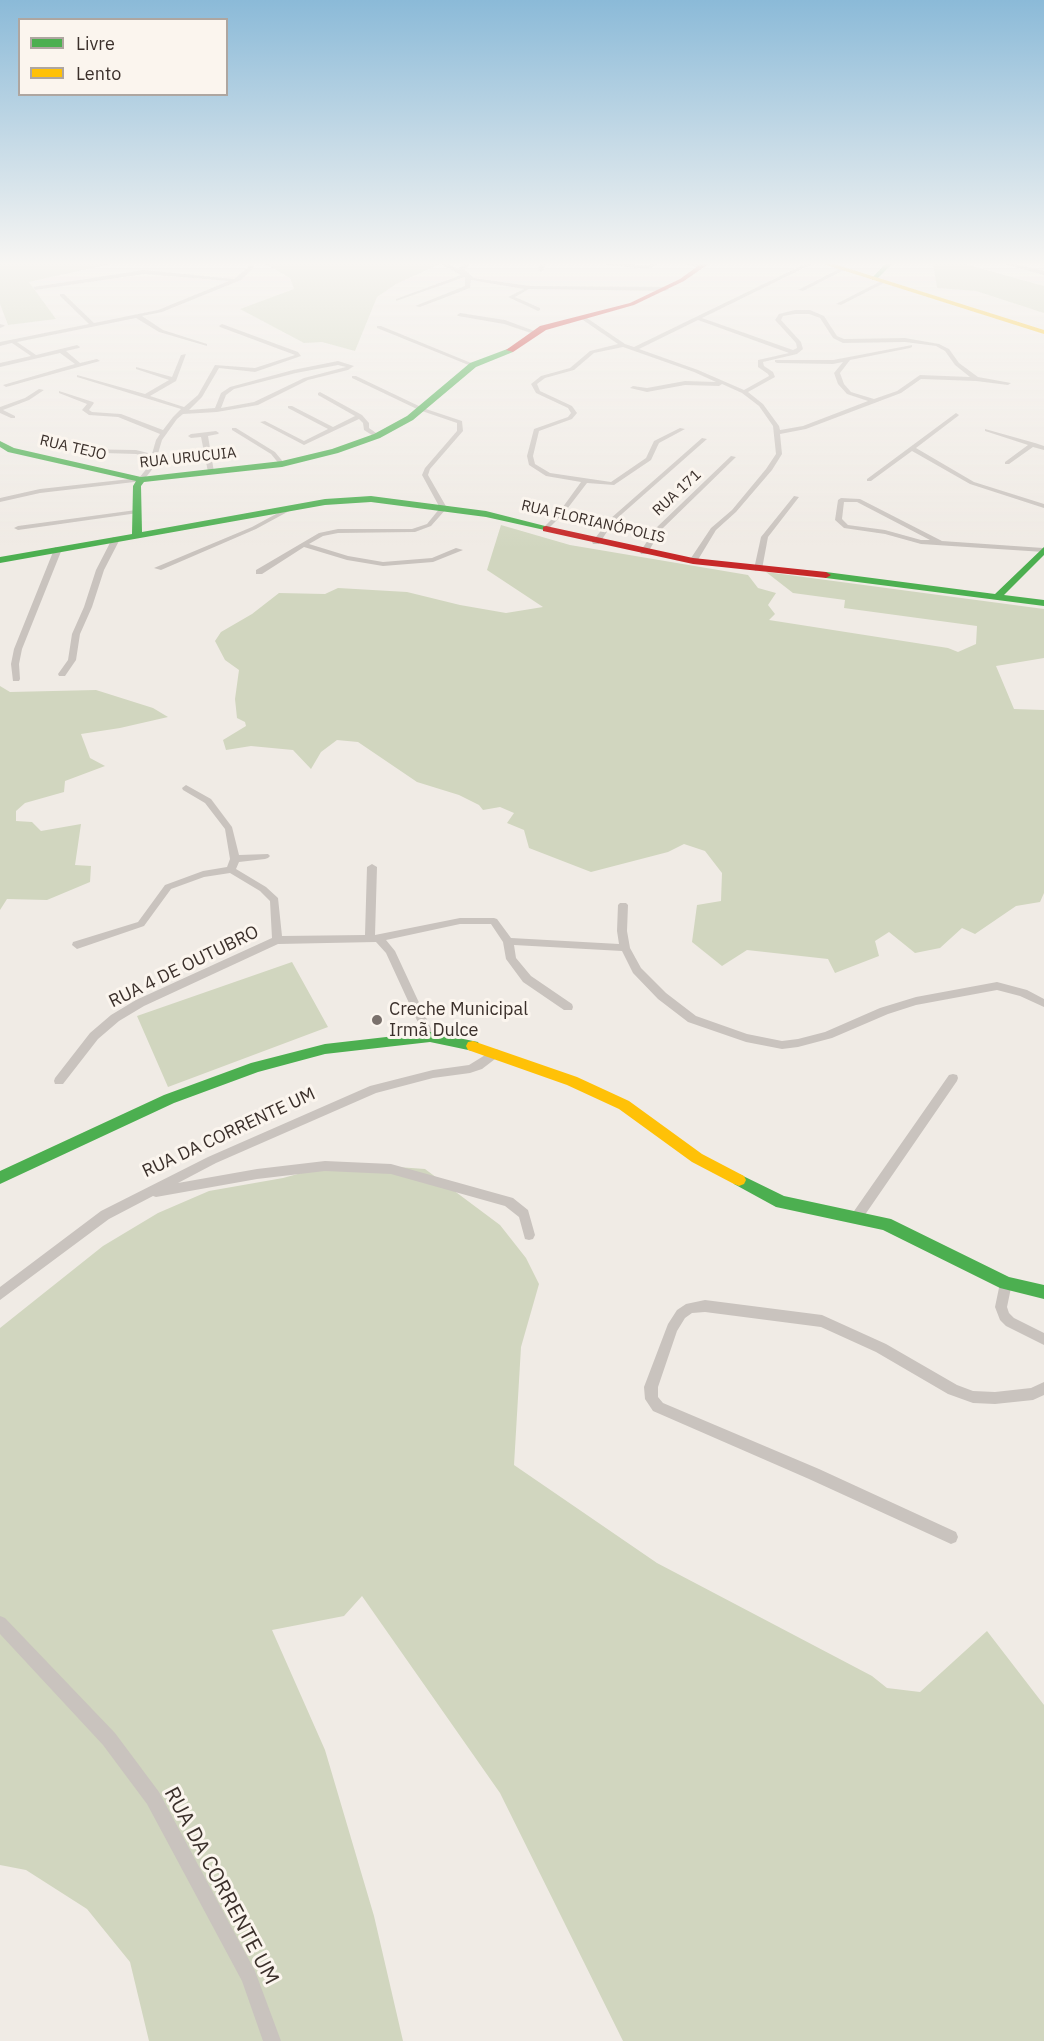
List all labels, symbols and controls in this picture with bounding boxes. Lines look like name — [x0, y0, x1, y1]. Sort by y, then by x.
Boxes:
legend — [18, 18, 228, 96]
text: Livre — [76, 32, 115, 55]
text: Lento — [76, 62, 121, 85]
street label: RUA TEJO — [38, 432, 108, 464]
street label: RUA URUCUIA — [139, 444, 237, 472]
street label: RUA 171 — [649, 466, 705, 520]
street label: RUA FLORIANÓPOLIS — [519, 497, 667, 547]
street label: RUA 4 DE OUTUBRO — [105, 921, 263, 1013]
place label: Creche Municipal Irmã Dulce — [389, 999, 528, 1042]
marker: Creche Municipal Irmã Dulce — [370, 1013, 384, 1027]
street label: RUA DA CORRENTE UM — [139, 1083, 319, 1183]
street label: RUA DA CORRENTE UM — [158, 1783, 284, 1989]

